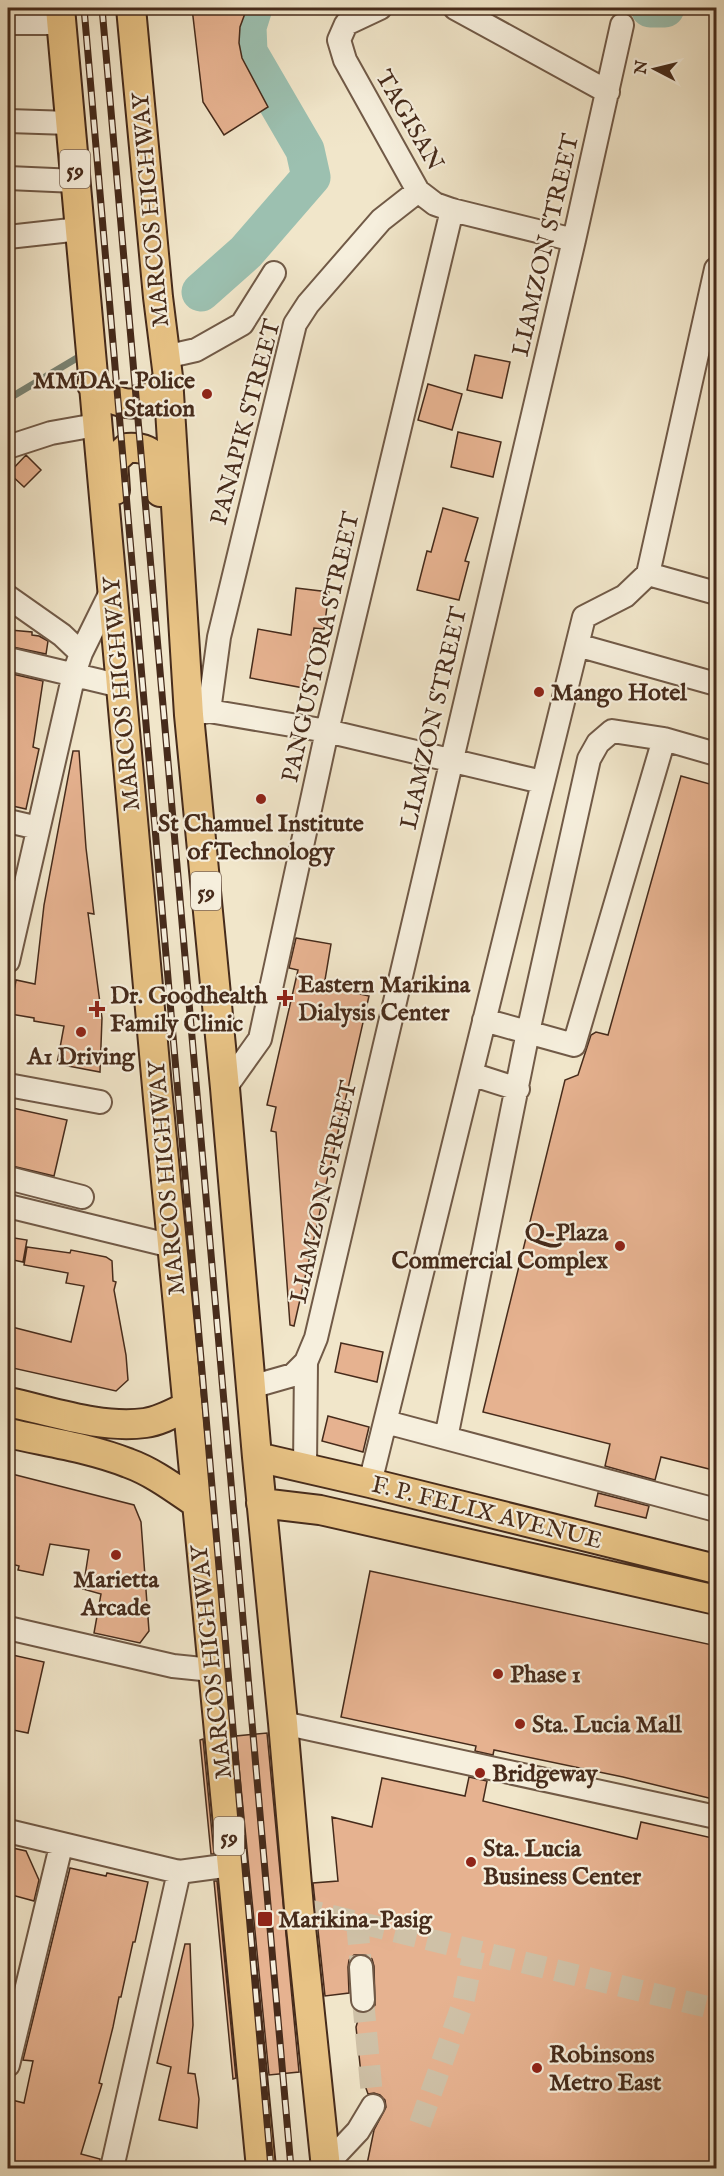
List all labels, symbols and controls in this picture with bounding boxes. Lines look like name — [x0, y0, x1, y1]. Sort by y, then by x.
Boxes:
north arrow — [625, 39, 685, 99]
text: N — [631, 59, 653, 76]
street label: TAGISAN — [367, 65, 450, 177]
street label: MARCOS HIGHWAY — [126, 90, 177, 328]
street label: LIAMZON STREET — [506, 131, 587, 360]
road number: 59 — [60, 150, 90, 188]
street label: PANAPIK STREET — [204, 316, 289, 528]
place label: MMDA - Police Station — [33, 366, 195, 425]
marker: MMDA - Police Station — [200, 387, 214, 401]
street label: PANGUSTORA STREET — [275, 509, 368, 786]
street label: MARCOS HIGHWAY — [97, 574, 148, 812]
street label: LIAMZON STREET — [394, 604, 475, 833]
place label: Mango Hotel — [551, 678, 687, 709]
marker: Mango Hotel — [532, 685, 546, 699]
marker: St Chamuel Institute of Technology — [254, 792, 268, 806]
place label: St Chamuel Institute of Technology — [158, 809, 364, 868]
road number: 59 — [191, 872, 221, 910]
place label: Eastern Marikina Dialysis Center — [298, 970, 471, 1029]
place label: Dr. Goodhealth Family Clinic — [110, 981, 268, 1040]
marker: Eastern Marikina Dialysis Center — [276, 989, 294, 1007]
marker: Dr. Goodhealth Family Clinic — [88, 1000, 106, 1018]
marker: A1 Driving — [74, 1025, 88, 1039]
place label: A1 Driving — [26, 1042, 136, 1073]
street label: MARCOS HIGHWAY — [142, 1058, 193, 1296]
street label: LIAMZON STREET — [284, 1078, 365, 1307]
place label: Q-Plaza Commercial Complex — [391, 1218, 609, 1277]
marker: Q-Plaza Commercial Complex — [613, 1239, 627, 1253]
street label: F. P. FELIX AVENUE — [368, 1470, 605, 1557]
street label: MARCOS HIGHWAY — [185, 1542, 240, 1780]
marker: Marietta Arcade — [109, 1548, 123, 1562]
place label: Marietta Arcade — [73, 1565, 160, 1624]
place label: Phase 1 — [510, 1660, 581, 1691]
marker: Phase 1 — [491, 1667, 505, 1681]
place label: Sta. Lucia Mall — [532, 1710, 682, 1741]
marker: Sta. Lucia Mall — [513, 1717, 527, 1731]
place label: Bridgeway — [492, 1759, 599, 1790]
marker: Bridgeway — [473, 1766, 487, 1780]
road number: 59 — [214, 1817, 244, 1855]
place label: Sta. Lucia Business Center — [483, 1834, 641, 1893]
marker: Sta. Lucia Business Center — [464, 1855, 478, 1869]
place label: Marikina-Pasig — [278, 1905, 433, 1936]
marker: Marikina-Pasig — [256, 1910, 274, 1928]
place label: Robinsons Metro East — [549, 2040, 662, 2099]
marker: Robinsons Metro East — [530, 2061, 544, 2075]

